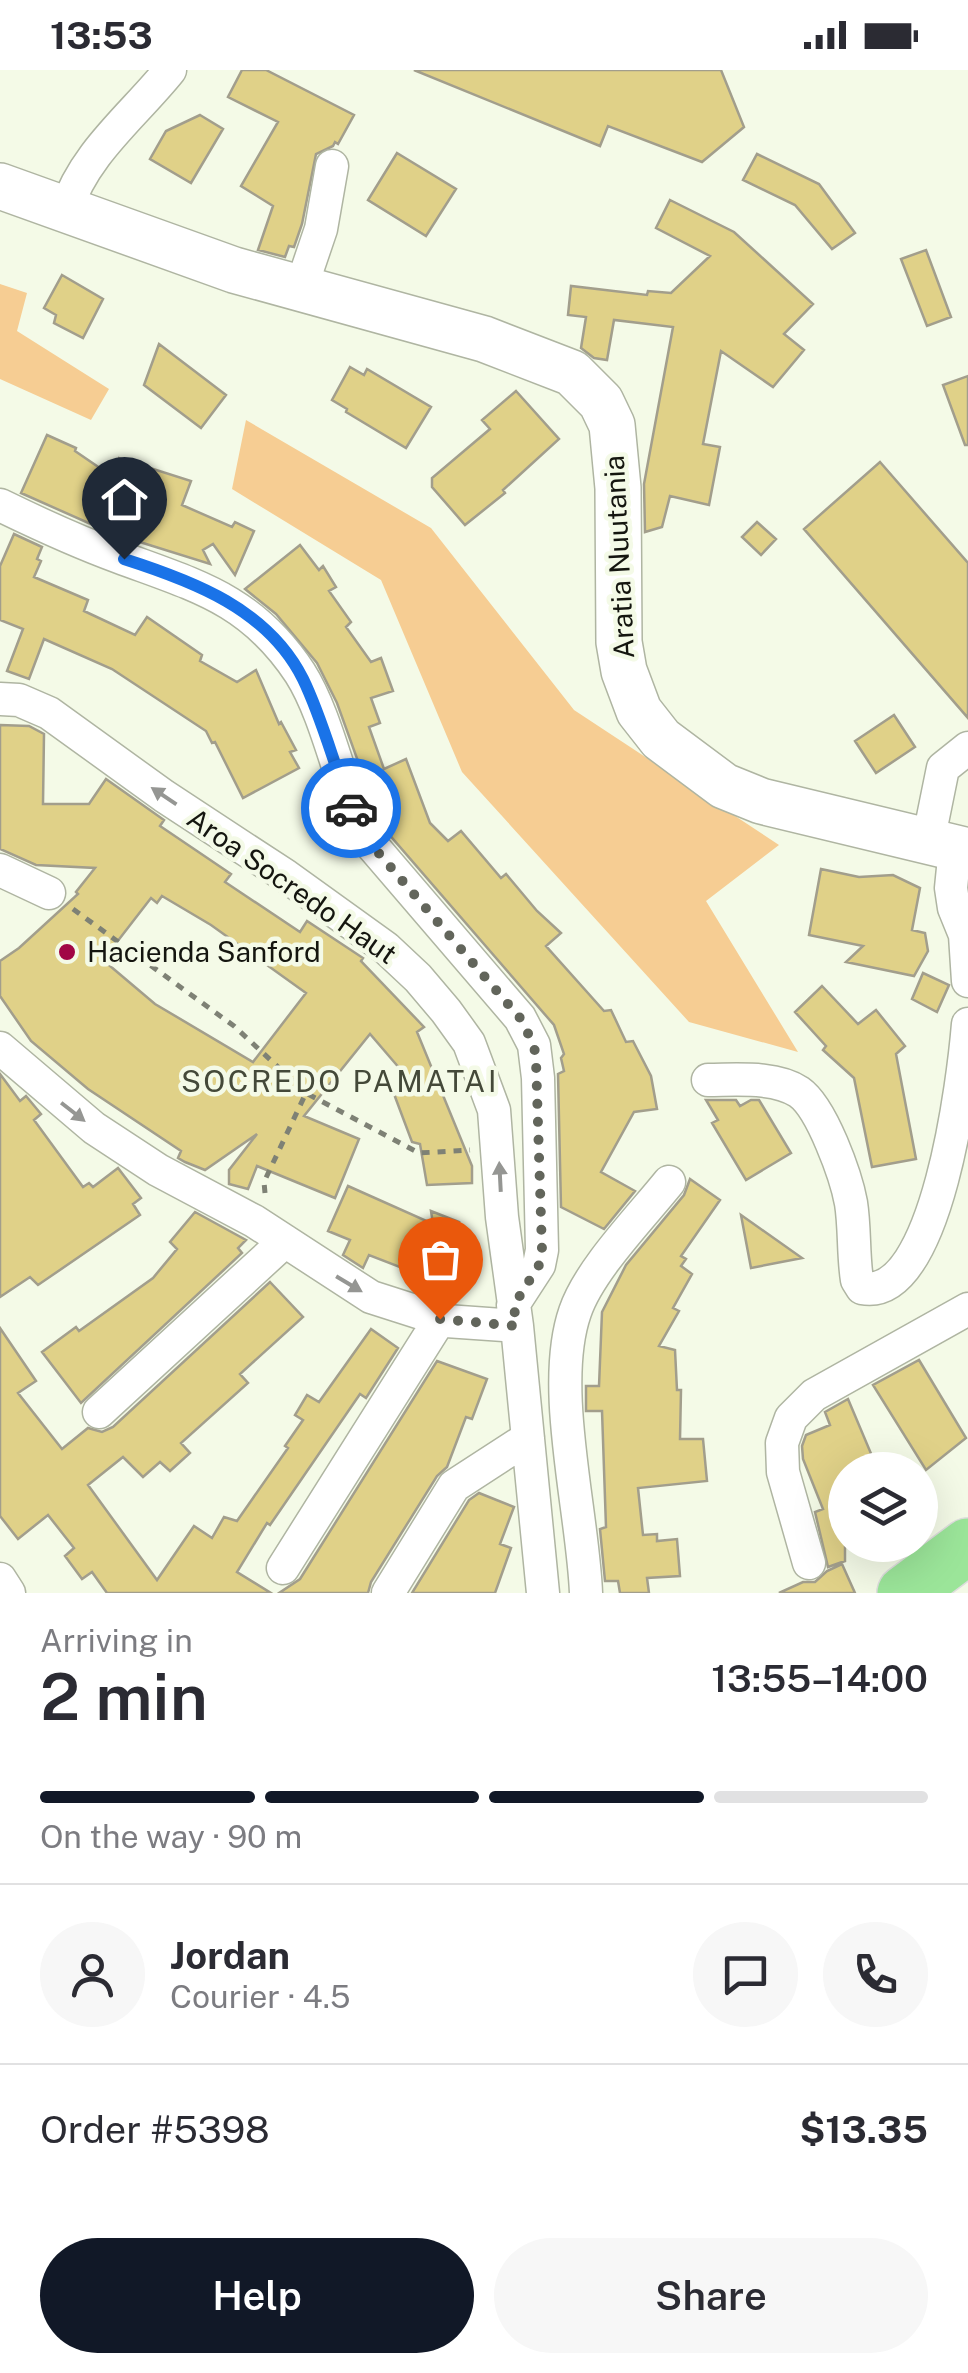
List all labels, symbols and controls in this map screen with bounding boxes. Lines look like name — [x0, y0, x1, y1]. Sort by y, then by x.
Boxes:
text: 13:53 — [50, 13, 153, 58]
street label: Aratia Nuutania — [597, 454, 640, 660]
pin — [82, 457, 167, 560]
icon: home — [97, 472, 152, 527]
courier — [301, 758, 401, 858]
icon: car — [324, 781, 379, 836]
one-way arrow — [151, 787, 178, 806]
street label: Aroa Socredo Haut — [181, 801, 403, 970]
place label: Hacienda Sanford — [87, 935, 321, 968]
marker: Hacienda Sanford — [56, 941, 78, 963]
district label: SOCREDO PAMATAI — [181, 1063, 499, 1099]
one-way arrow — [61, 1101, 86, 1122]
one-way arrow — [492, 1161, 508, 1193]
pin — [398, 1217, 483, 1320]
icon: bag — [413, 1232, 468, 1287]
one-way arrow — [335, 1275, 363, 1292]
map controls — [828, 1452, 938, 1562]
button: layers — [828, 1452, 938, 1562]
text: Arriving in — [40, 1622, 193, 1659]
text: 13:55–14:00 — [711, 1656, 928, 1701]
text: 2 min — [40, 1658, 208, 1735]
text: On the way · 90 m — [40, 1818, 302, 1855]
button: person — [40, 1922, 145, 2027]
button: chat — [693, 1922, 798, 2027]
button: phone — [823, 1922, 928, 2027]
text: Jordan — [170, 1933, 290, 1978]
text: Courier · 4.5 — [170, 1978, 350, 2015]
text: Order #5398 — [40, 2107, 270, 2152]
text: $13.35 — [799, 2107, 928, 2152]
button: Help — [40, 2238, 474, 2353]
button: Share — [494, 2238, 928, 2353]

